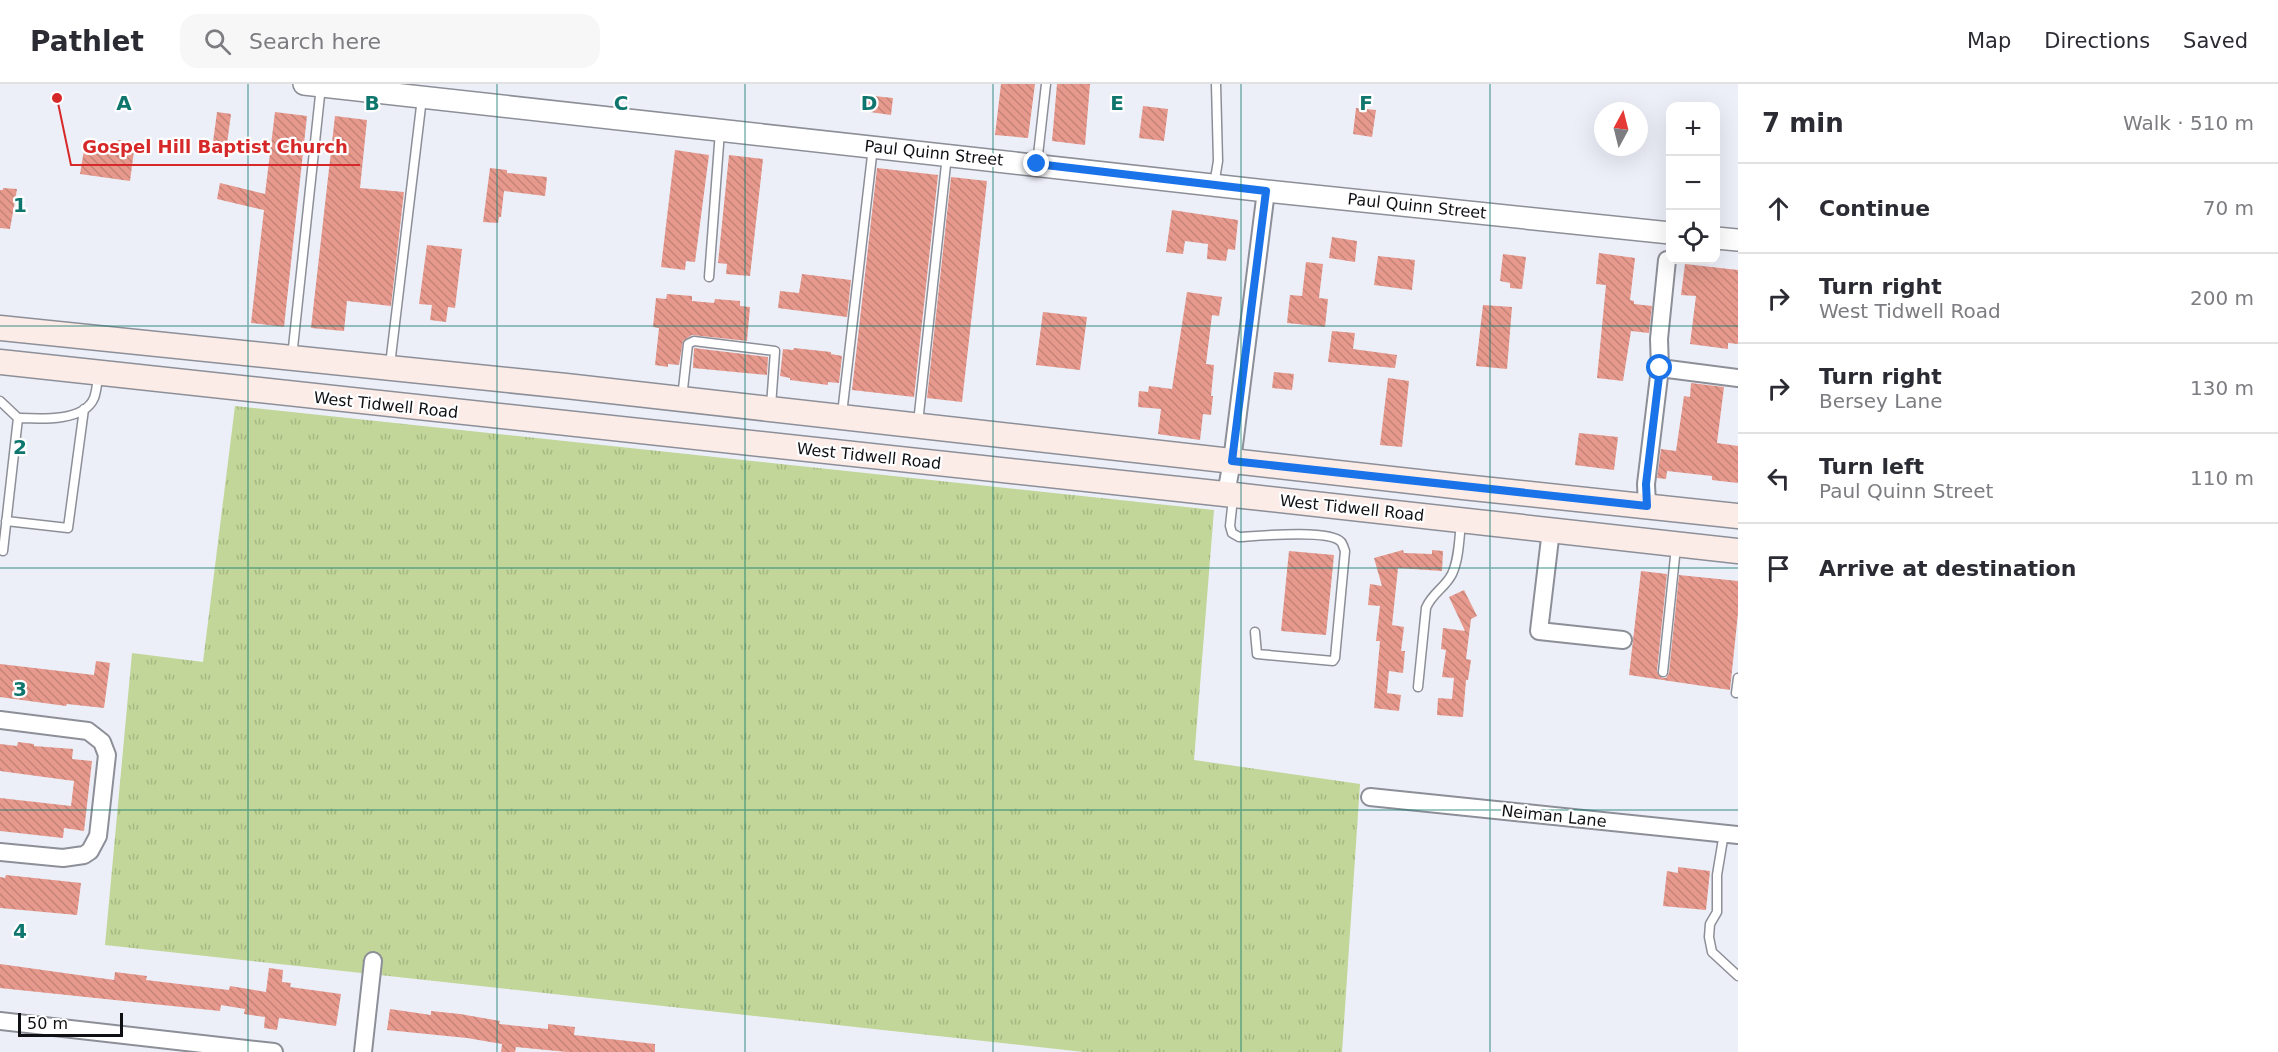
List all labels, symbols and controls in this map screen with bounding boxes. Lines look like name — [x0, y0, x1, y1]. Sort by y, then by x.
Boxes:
search box — [180, 14, 600, 68]
text: Pathlet — [30, 25, 144, 58]
icon: search — [201, 25, 234, 58]
text: Search here — [249, 29, 381, 54]
text: Map — [1967, 29, 2011, 53]
text: Directions — [2044, 29, 2150, 53]
text: Saved — [2183, 29, 2248, 53]
text: A — [116, 91, 132, 115]
text: B — [364, 91, 380, 115]
text: C — [614, 91, 628, 115]
text: D — [861, 91, 877, 115]
text: E — [1110, 91, 1124, 115]
text: F — [1359, 91, 1373, 115]
north arrow — [1594, 102, 1648, 156]
map controls — [1666, 102, 1720, 264]
button: + — [1666, 102, 1720, 156]
text: 7 min — [1762, 108, 1844, 138]
text: Walk · 510 m — [2123, 111, 2254, 135]
callout: Gospel Hill Baptist Church — [71, 129, 360, 165]
text: Gospel Hill Baptist Church — [82, 136, 348, 157]
street label: Paul Quinn Street — [864, 136, 1004, 170]
route end — [1023, 150, 1049, 176]
button: − — [1666, 156, 1720, 210]
street label: Paul Quinn Street — [1347, 189, 1487, 223]
icon: ahead — [1762, 192, 1795, 225]
text: 1 — [13, 193, 27, 217]
text: Continue — [1819, 196, 1930, 221]
text: 70 m — [2203, 196, 2254, 220]
button: locate — [1666, 210, 1720, 264]
text: Turn right — [1819, 274, 1942, 299]
icon: right — [1762, 282, 1795, 315]
text: 200 m — [2190, 286, 2254, 310]
text: West Tidwell Road — [1819, 299, 2001, 323]
route start — [1646, 354, 1672, 380]
text: Turn right — [1819, 364, 1942, 389]
icon: right — [1762, 372, 1795, 405]
text: 130 m — [2190, 376, 2254, 400]
street label: West Tidwell Road — [313, 388, 459, 422]
text: Bersey Lane — [1819, 389, 1943, 413]
text: 2 — [13, 435, 27, 459]
street label: West Tidwell Road — [796, 439, 942, 473]
text: Turn left — [1819, 454, 1924, 479]
icon: left — [1762, 462, 1795, 495]
text: 110 m — [2190, 466, 2254, 490]
text: Paul Quinn Street — [1819, 479, 1993, 503]
street label: West Tidwell Road — [1279, 491, 1425, 525]
icon: arrive — [1762, 552, 1795, 585]
text: Arrive at destination — [1819, 556, 2076, 581]
text: 3 — [13, 677, 27, 701]
street label: Neiman Lane — [1501, 801, 1607, 831]
text: 4 — [13, 919, 27, 943]
scale bar — [18, 1010, 123, 1038]
text: 50 m — [27, 1014, 68, 1033]

